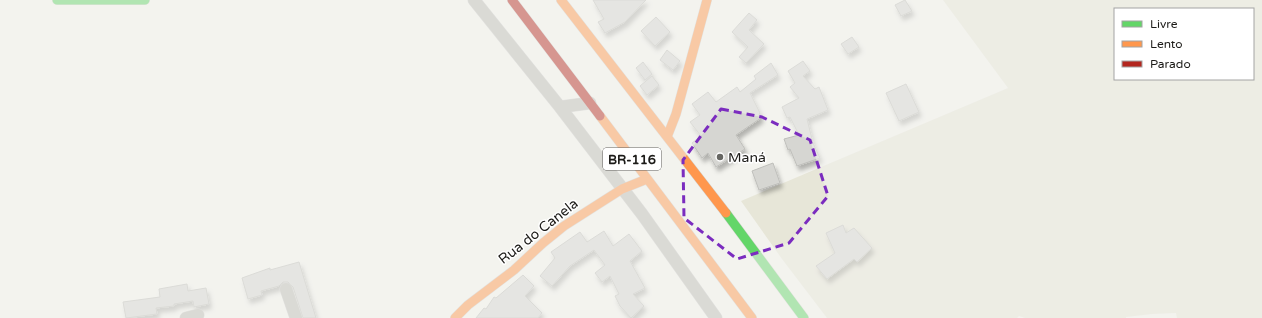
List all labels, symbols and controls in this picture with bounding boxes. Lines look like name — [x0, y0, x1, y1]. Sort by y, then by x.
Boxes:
legend — [1114, 8, 1254, 80]
text: Livre — [1150, 17, 1178, 31]
text: Lento — [1150, 37, 1183, 51]
text: Parado — [1150, 57, 1191, 71]
road number: BR-116 — [603, 148, 661, 170]
place label: Maná — [728, 149, 766, 166]
marker: Maná — [715, 152, 725, 162]
street label: Rua do Canela — [495, 195, 582, 268]

